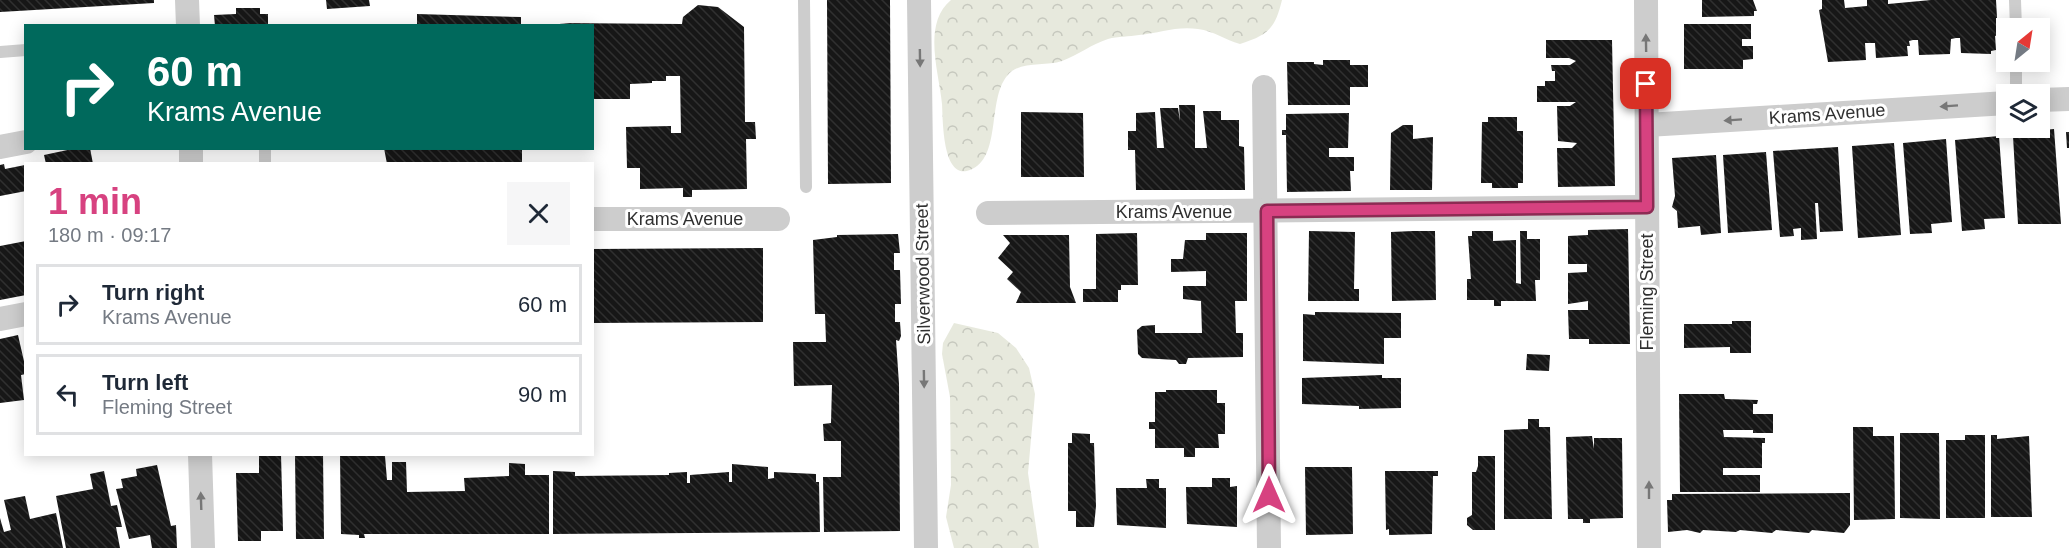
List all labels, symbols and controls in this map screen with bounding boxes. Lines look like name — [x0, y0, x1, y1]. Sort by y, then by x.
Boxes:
north arrow — [1996, 18, 2050, 72]
map controls — [1996, 18, 2050, 138]
one-way arrow — [1641, 33, 1651, 52]
icon: right — [48, 48, 126, 126]
text: 60 m — [147, 48, 243, 95]
one-way arrow — [915, 49, 925, 68]
pin — [1620, 58, 1671, 109]
icon: arrive — [1629, 67, 1662, 100]
button: layers — [1996, 84, 2050, 138]
text: Krams Avenue — [147, 97, 322, 127]
street label: Krams Avenue — [1768, 100, 1886, 128]
one-way arrow — [1939, 102, 1958, 111]
one-way arrow — [1724, 115, 1743, 125]
text: 1 min — [48, 181, 142, 222]
button: close — [507, 182, 570, 245]
street label: Krams Avenue — [1116, 202, 1232, 222]
street label: Silverwood Street — [912, 203, 934, 345]
street label: Krams Avenue — [627, 209, 743, 229]
text: 180 m · 09:17 — [48, 224, 171, 246]
street label: Fleming Street — [1637, 233, 1657, 351]
text: Turn right — [102, 280, 204, 305]
icon: right — [51, 288, 84, 321]
text: 60 m — [518, 292, 567, 317]
text: Krams Avenue — [102, 306, 232, 328]
text: Turn left — [102, 370, 188, 395]
one-way arrow — [919, 370, 929, 389]
icon: left — [51, 378, 84, 411]
text: 90 m — [518, 382, 567, 407]
text: Fleming Street — [102, 396, 232, 418]
position arrow — [1237, 463, 1301, 527]
one-way arrow — [1644, 480, 1654, 499]
one-way arrow — [197, 492, 206, 511]

